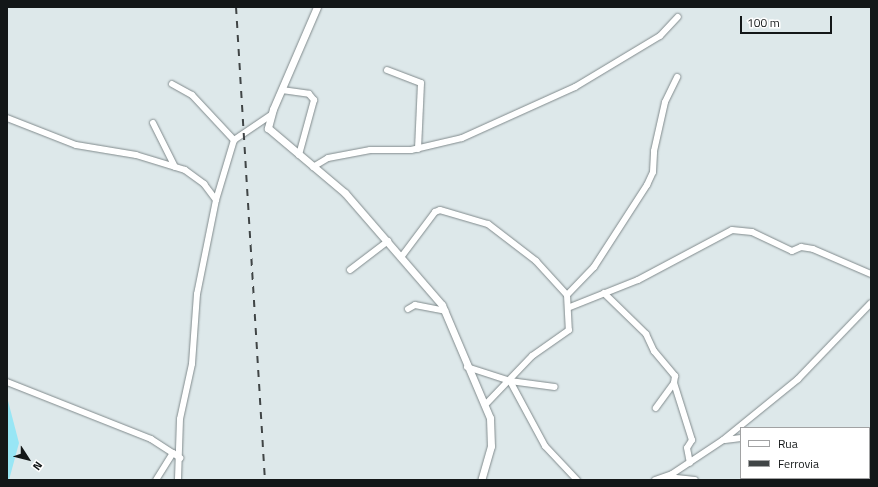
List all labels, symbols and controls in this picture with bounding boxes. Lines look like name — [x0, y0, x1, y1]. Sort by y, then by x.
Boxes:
scale bar — [742, 8, 834, 34]
text: 100 m — [747, 13, 780, 32]
legend — [740, 427, 870, 479]
text: Rua — [778, 434, 798, 453]
north arrow — [8, 439, 48, 479]
text: Ferrovia — [778, 454, 819, 473]
text: N — [29, 458, 46, 474]

